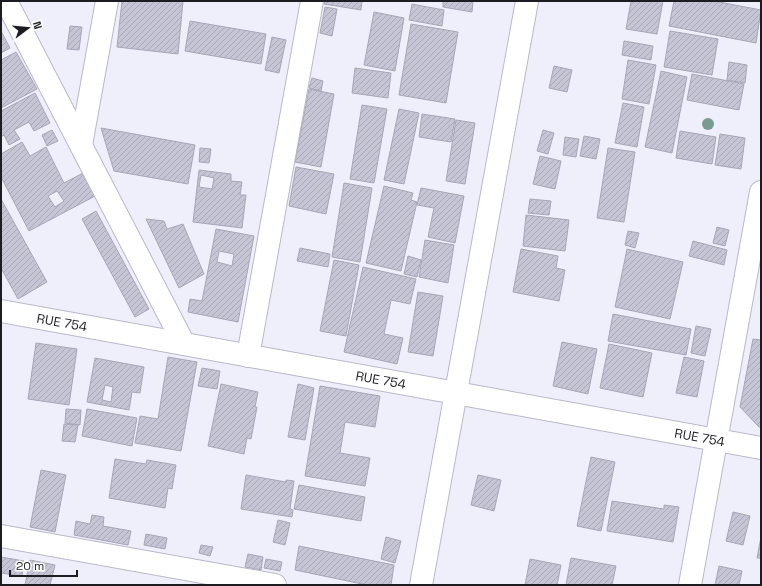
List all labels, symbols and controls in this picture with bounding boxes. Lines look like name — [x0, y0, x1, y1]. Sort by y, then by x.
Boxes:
north arrow — [8, 8, 48, 48]
text: N — [30, 20, 45, 31]
street label: RUE 754 — [36, 309, 89, 335]
street label: RUE 754 — [354, 367, 407, 392]
street label: RUE 754 — [673, 424, 726, 450]
scale bar — [10, 552, 77, 578]
text: 20 m — [16, 558, 44, 574]

